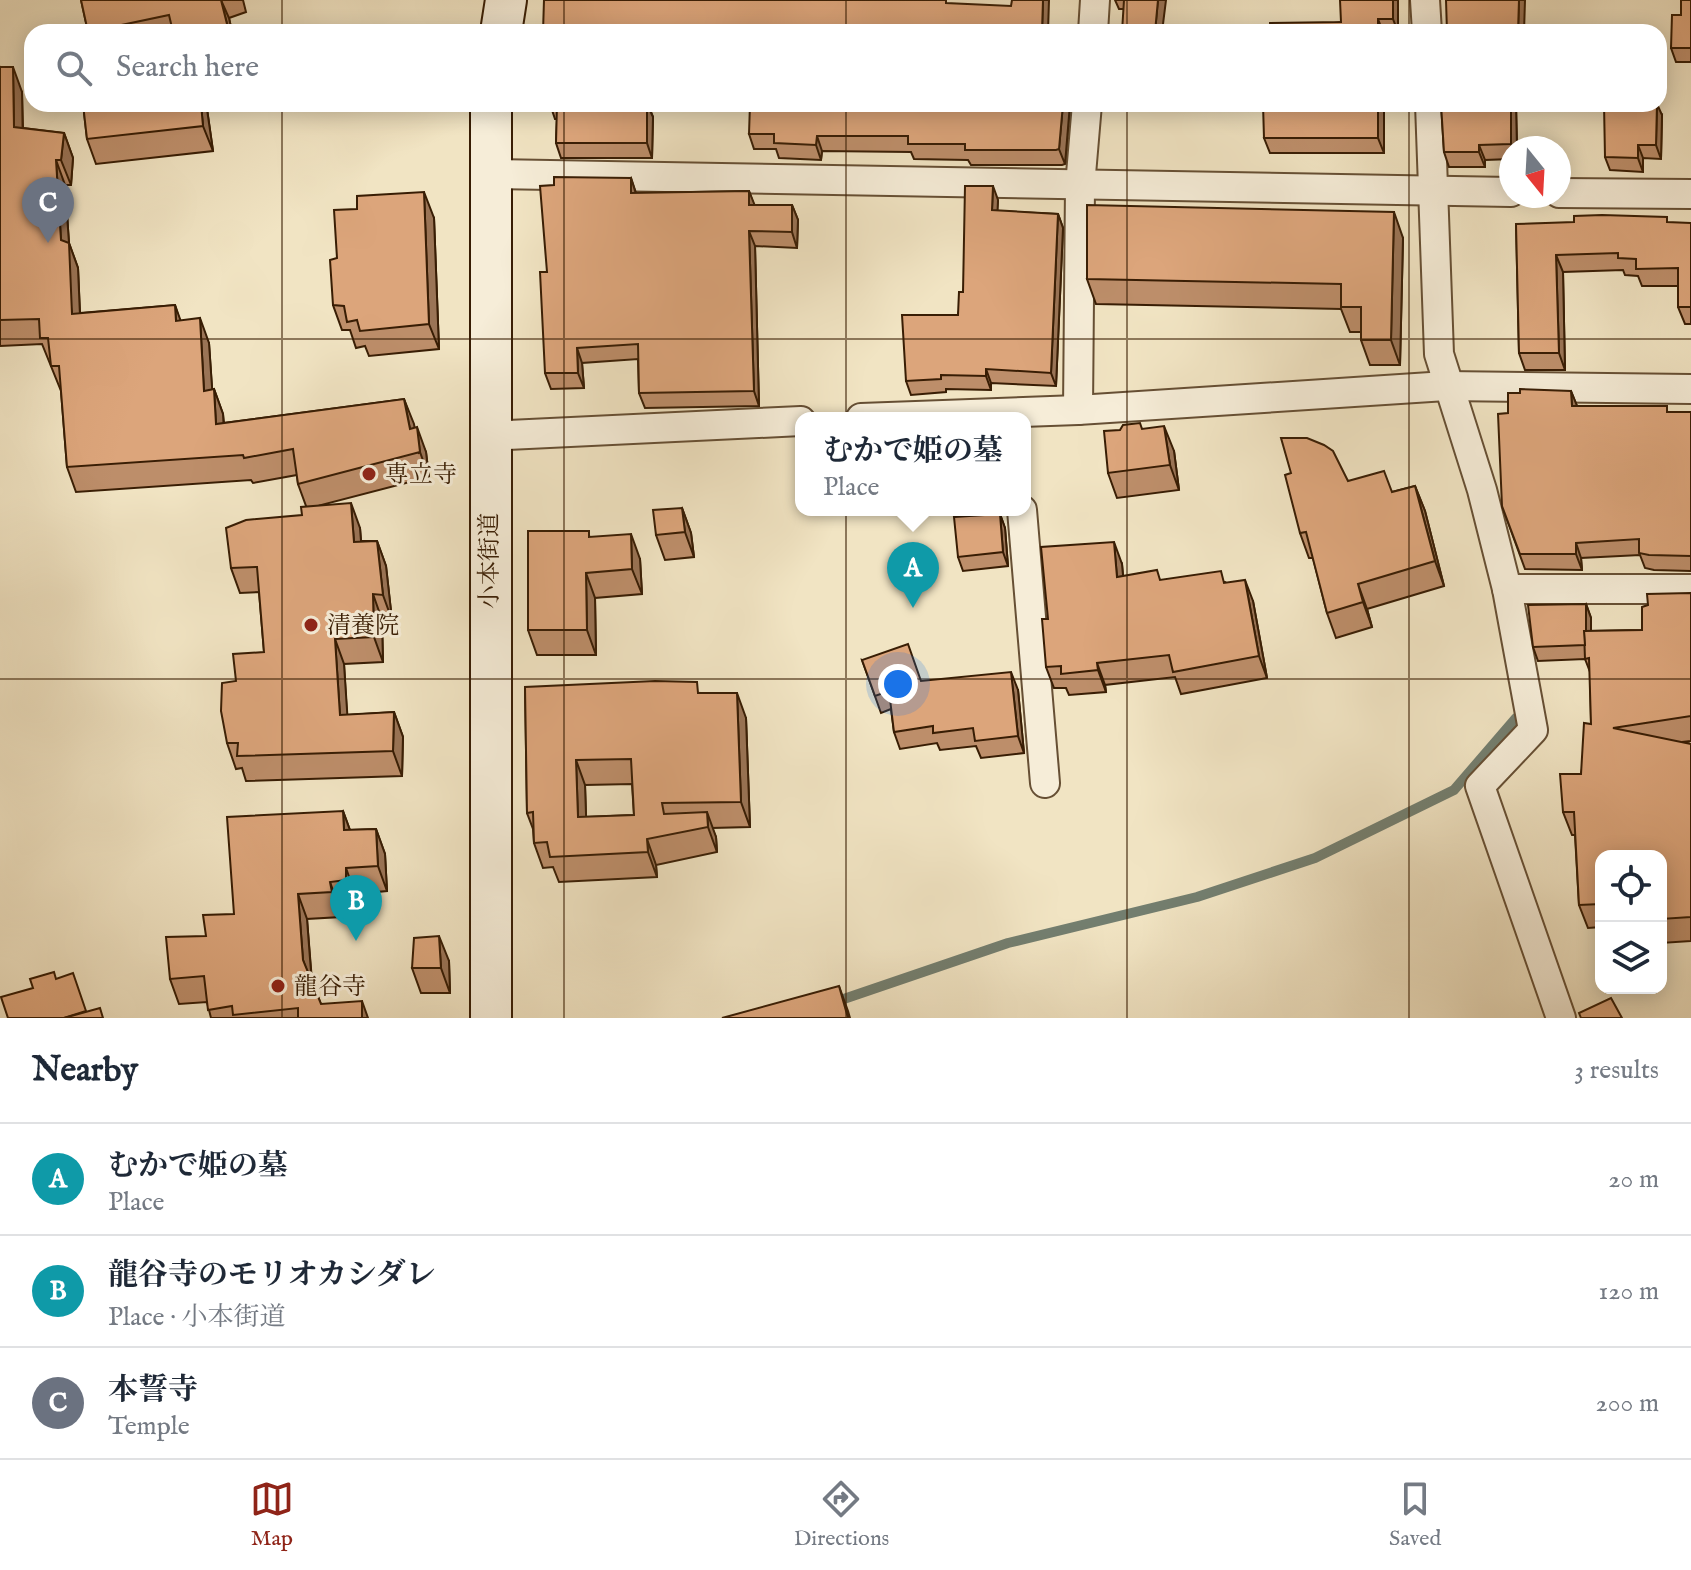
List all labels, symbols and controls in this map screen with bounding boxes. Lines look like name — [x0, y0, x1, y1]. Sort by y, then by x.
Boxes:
search box — [24, 24, 1667, 112]
icon: search — [52, 46, 96, 90]
text: Search here — [116, 49, 259, 87]
north arrow — [1499, 136, 1571, 208]
pin: C — [22, 177, 74, 243]
popup — [795, 412, 1031, 516]
text: むかで姫の墓 — [823, 433, 1003, 471]
place label: 専立寺 — [385, 460, 457, 491]
marker: 専立寺 — [360, 465, 378, 483]
text: Place — [823, 471, 879, 504]
street label: 小本街道 — [475, 513, 506, 609]
pin: A — [887, 542, 939, 608]
place label: 清養院 — [327, 611, 399, 642]
marker: 清養院 — [302, 616, 320, 634]
your location — [878, 664, 918, 704]
map controls — [1595, 850, 1667, 994]
button: locate — [1595, 850, 1667, 922]
pin: B — [330, 875, 382, 941]
button: layers — [1595, 922, 1667, 994]
place label: 龍谷寺 — [294, 972, 366, 1003]
marker: 龍谷寺 — [269, 977, 287, 995]
text: Nearby — [32, 1049, 138, 1092]
text: 3 results — [1574, 1054, 1659, 1087]
text: むかで姫の墓 — [108, 1148, 288, 1186]
text: A — [49, 1163, 67, 1196]
text: 20 m — [1608, 1163, 1659, 1196]
text: Place — [108, 1186, 164, 1219]
text: 龍谷寺のモリオカシダレ — [108, 1257, 436, 1295]
text: B — [49, 1275, 67, 1308]
text: 120 m — [1599, 1275, 1659, 1308]
text: Place · 小本街道 — [108, 1301, 286, 1334]
text: 本誓寺 — [108, 1372, 198, 1410]
text: C — [49, 1387, 67, 1420]
text: 200 m — [1595, 1387, 1659, 1420]
text: Temple — [108, 1410, 190, 1443]
tab: Map — [250, 1477, 294, 1553]
tab: Directions — [794, 1477, 889, 1553]
tab: Saved — [1389, 1477, 1441, 1553]

